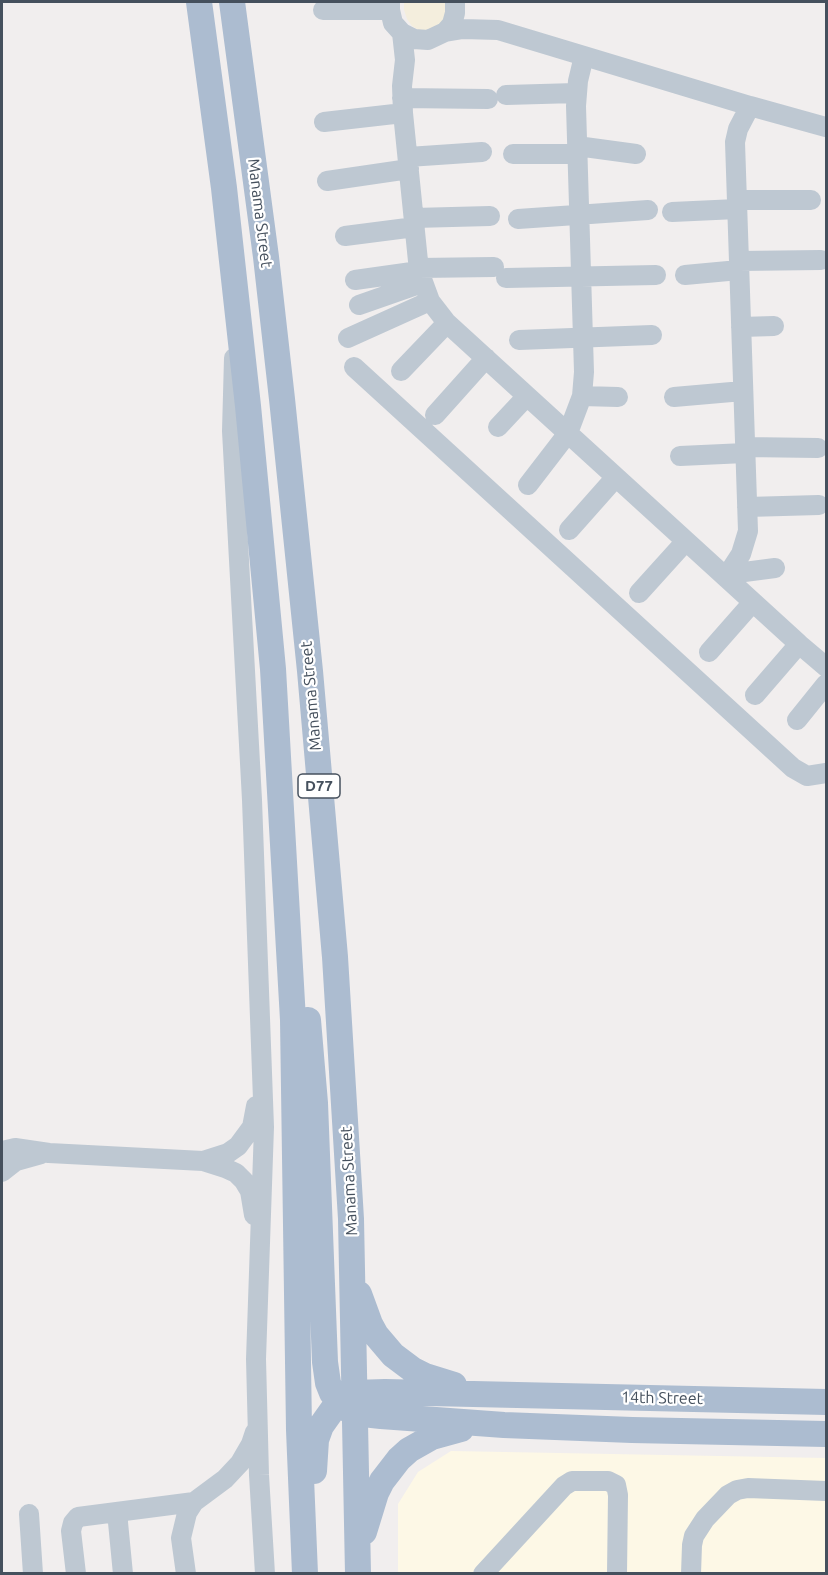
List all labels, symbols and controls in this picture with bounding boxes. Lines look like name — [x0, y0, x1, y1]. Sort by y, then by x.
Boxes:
street label: Manama Street — [244, 157, 276, 269]
street label: Manama Street — [297, 640, 325, 752]
road number: D77 — [298, 774, 340, 798]
street label: Manama Street — [337, 1126, 361, 1236]
street label: 14th Street — [621, 1388, 703, 1408]

